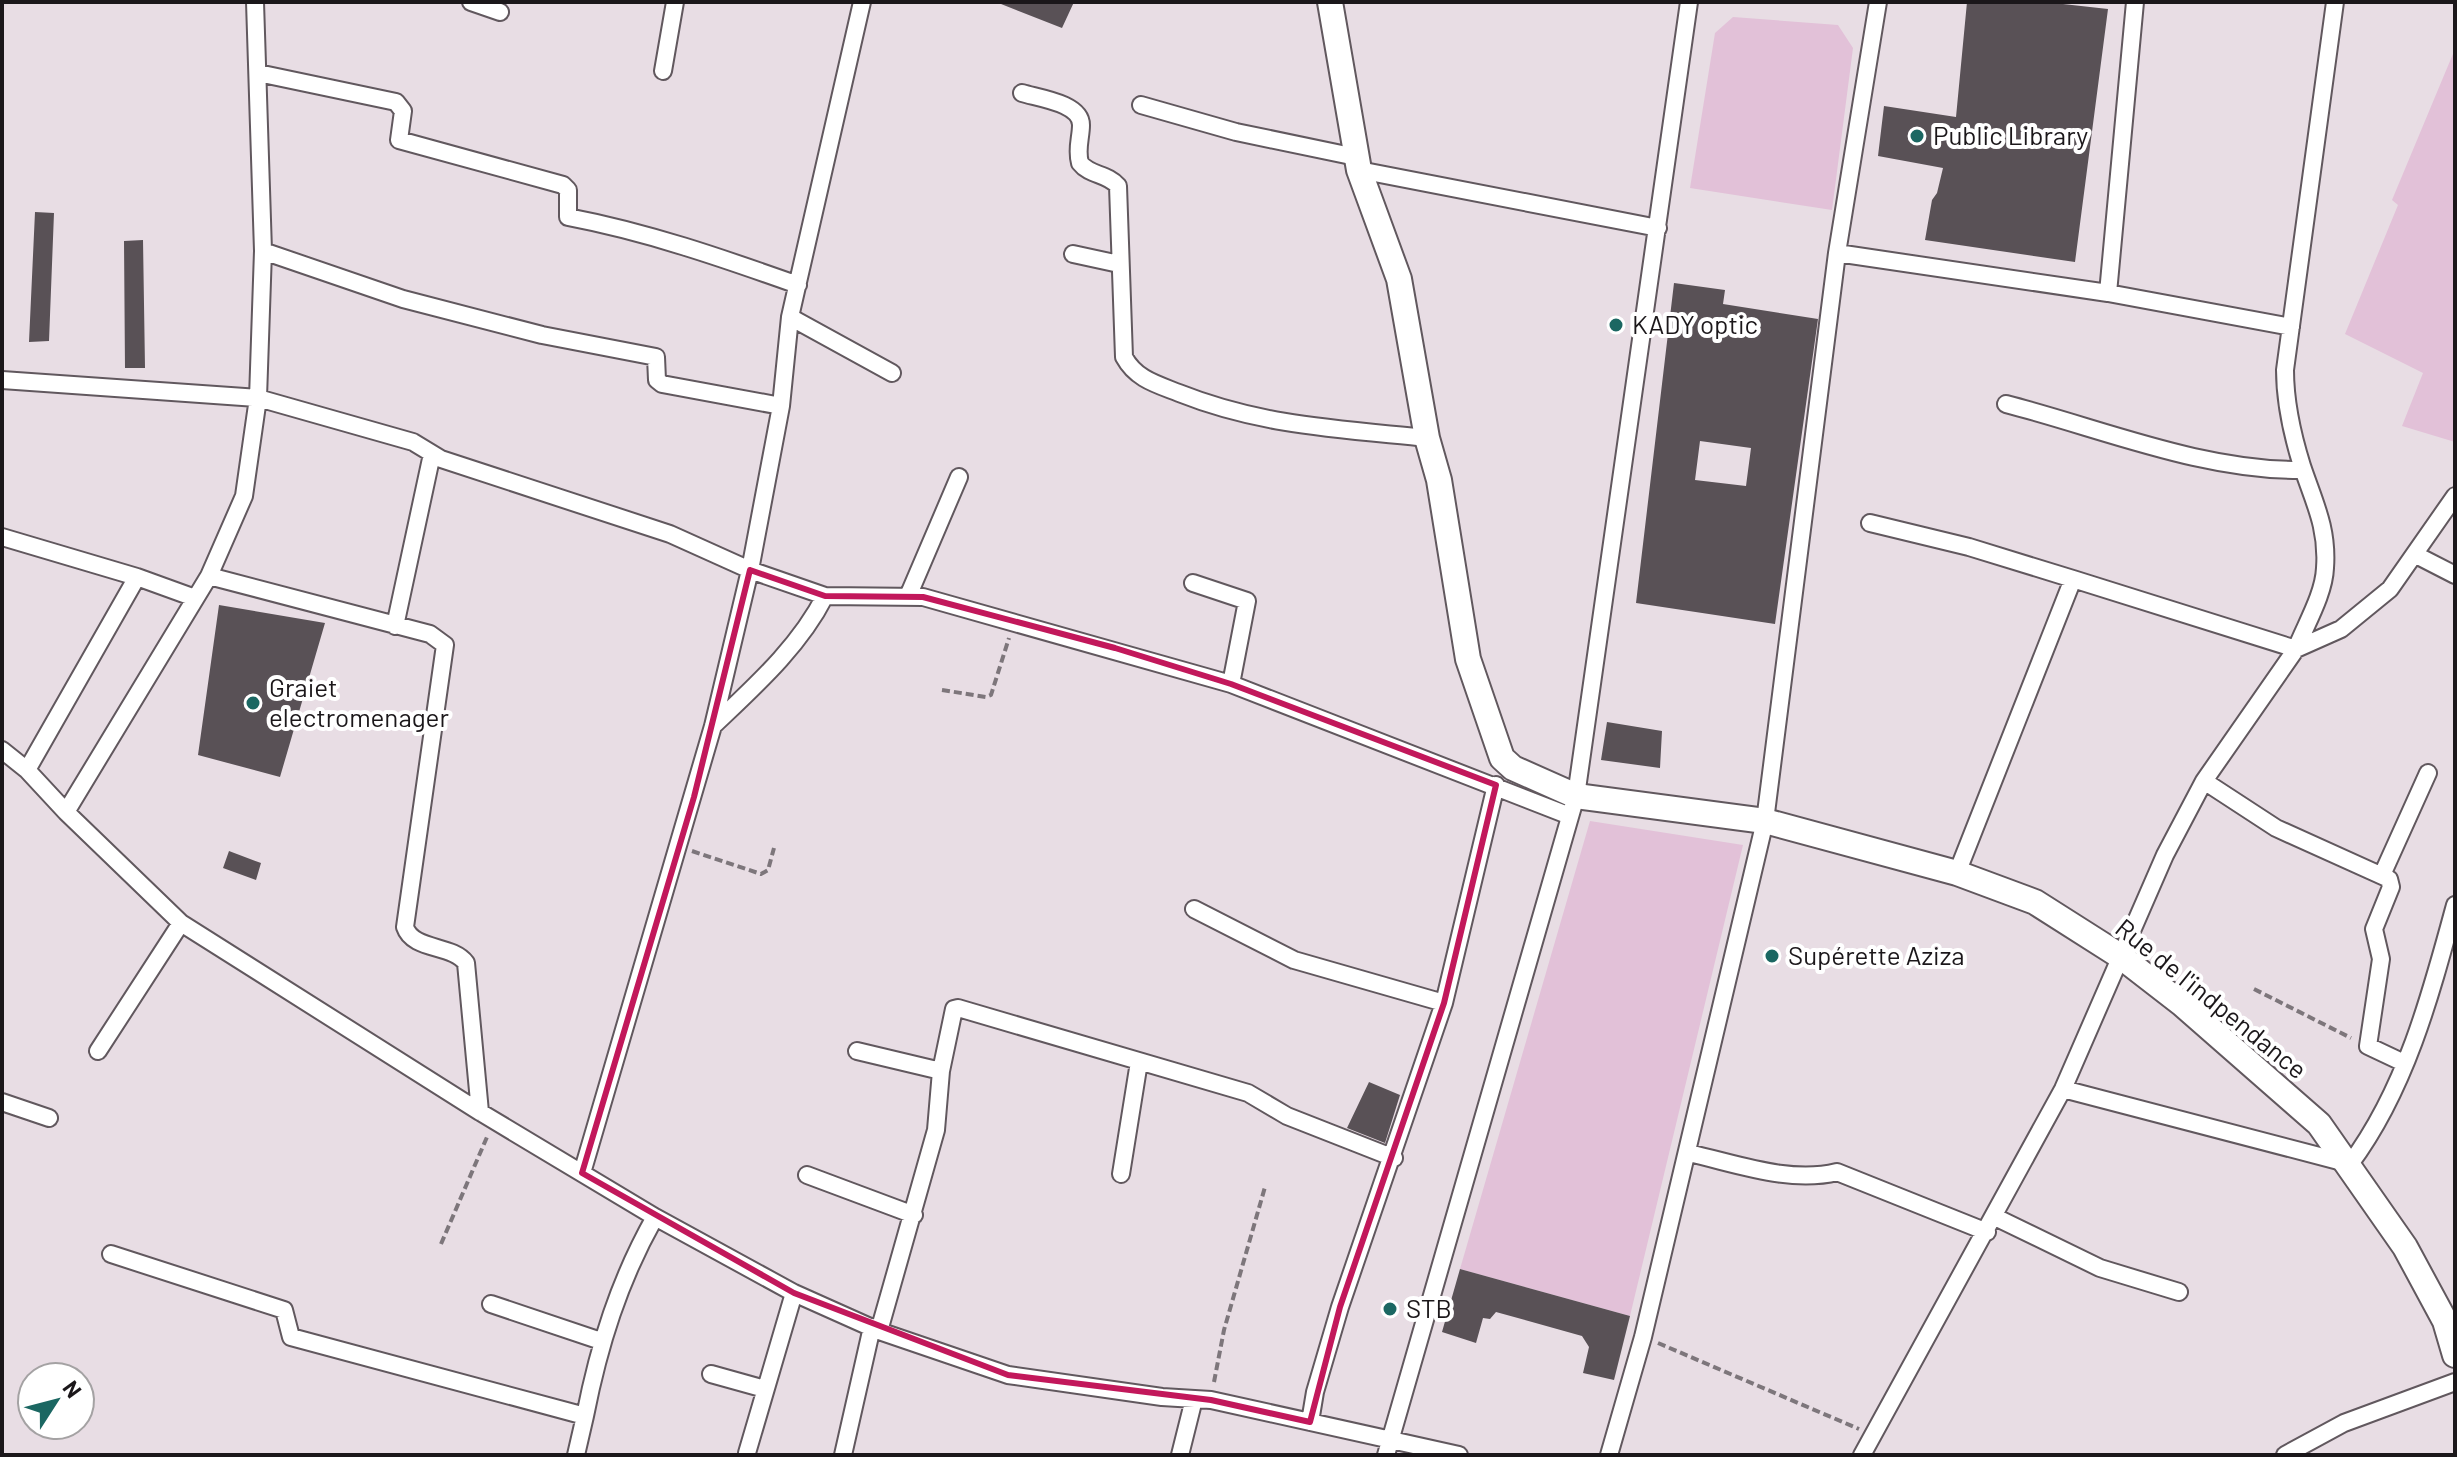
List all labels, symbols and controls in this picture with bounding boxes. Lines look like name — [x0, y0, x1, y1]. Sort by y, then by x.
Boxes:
place label: Public Library — [1933, 119, 2088, 150]
marker: Public Library — [1908, 127, 1926, 145]
place label: KADY optic — [1632, 308, 1758, 339]
marker: KADY optic — [1607, 316, 1625, 334]
place label: Graiet electromenager — [269, 671, 449, 732]
marker: Graiet electromenager — [244, 694, 262, 712]
street label: Rue de l'indpendance — [2110, 911, 2314, 1084]
place label: Supérette Aziza — [1788, 939, 1965, 970]
marker: Supérette Aziza — [1763, 947, 1781, 965]
place label: STB — [1406, 1292, 1452, 1323]
marker: STB — [1381, 1300, 1399, 1318]
north arrow — [16, 1361, 96, 1441]
text: N — [58, 1375, 88, 1402]

